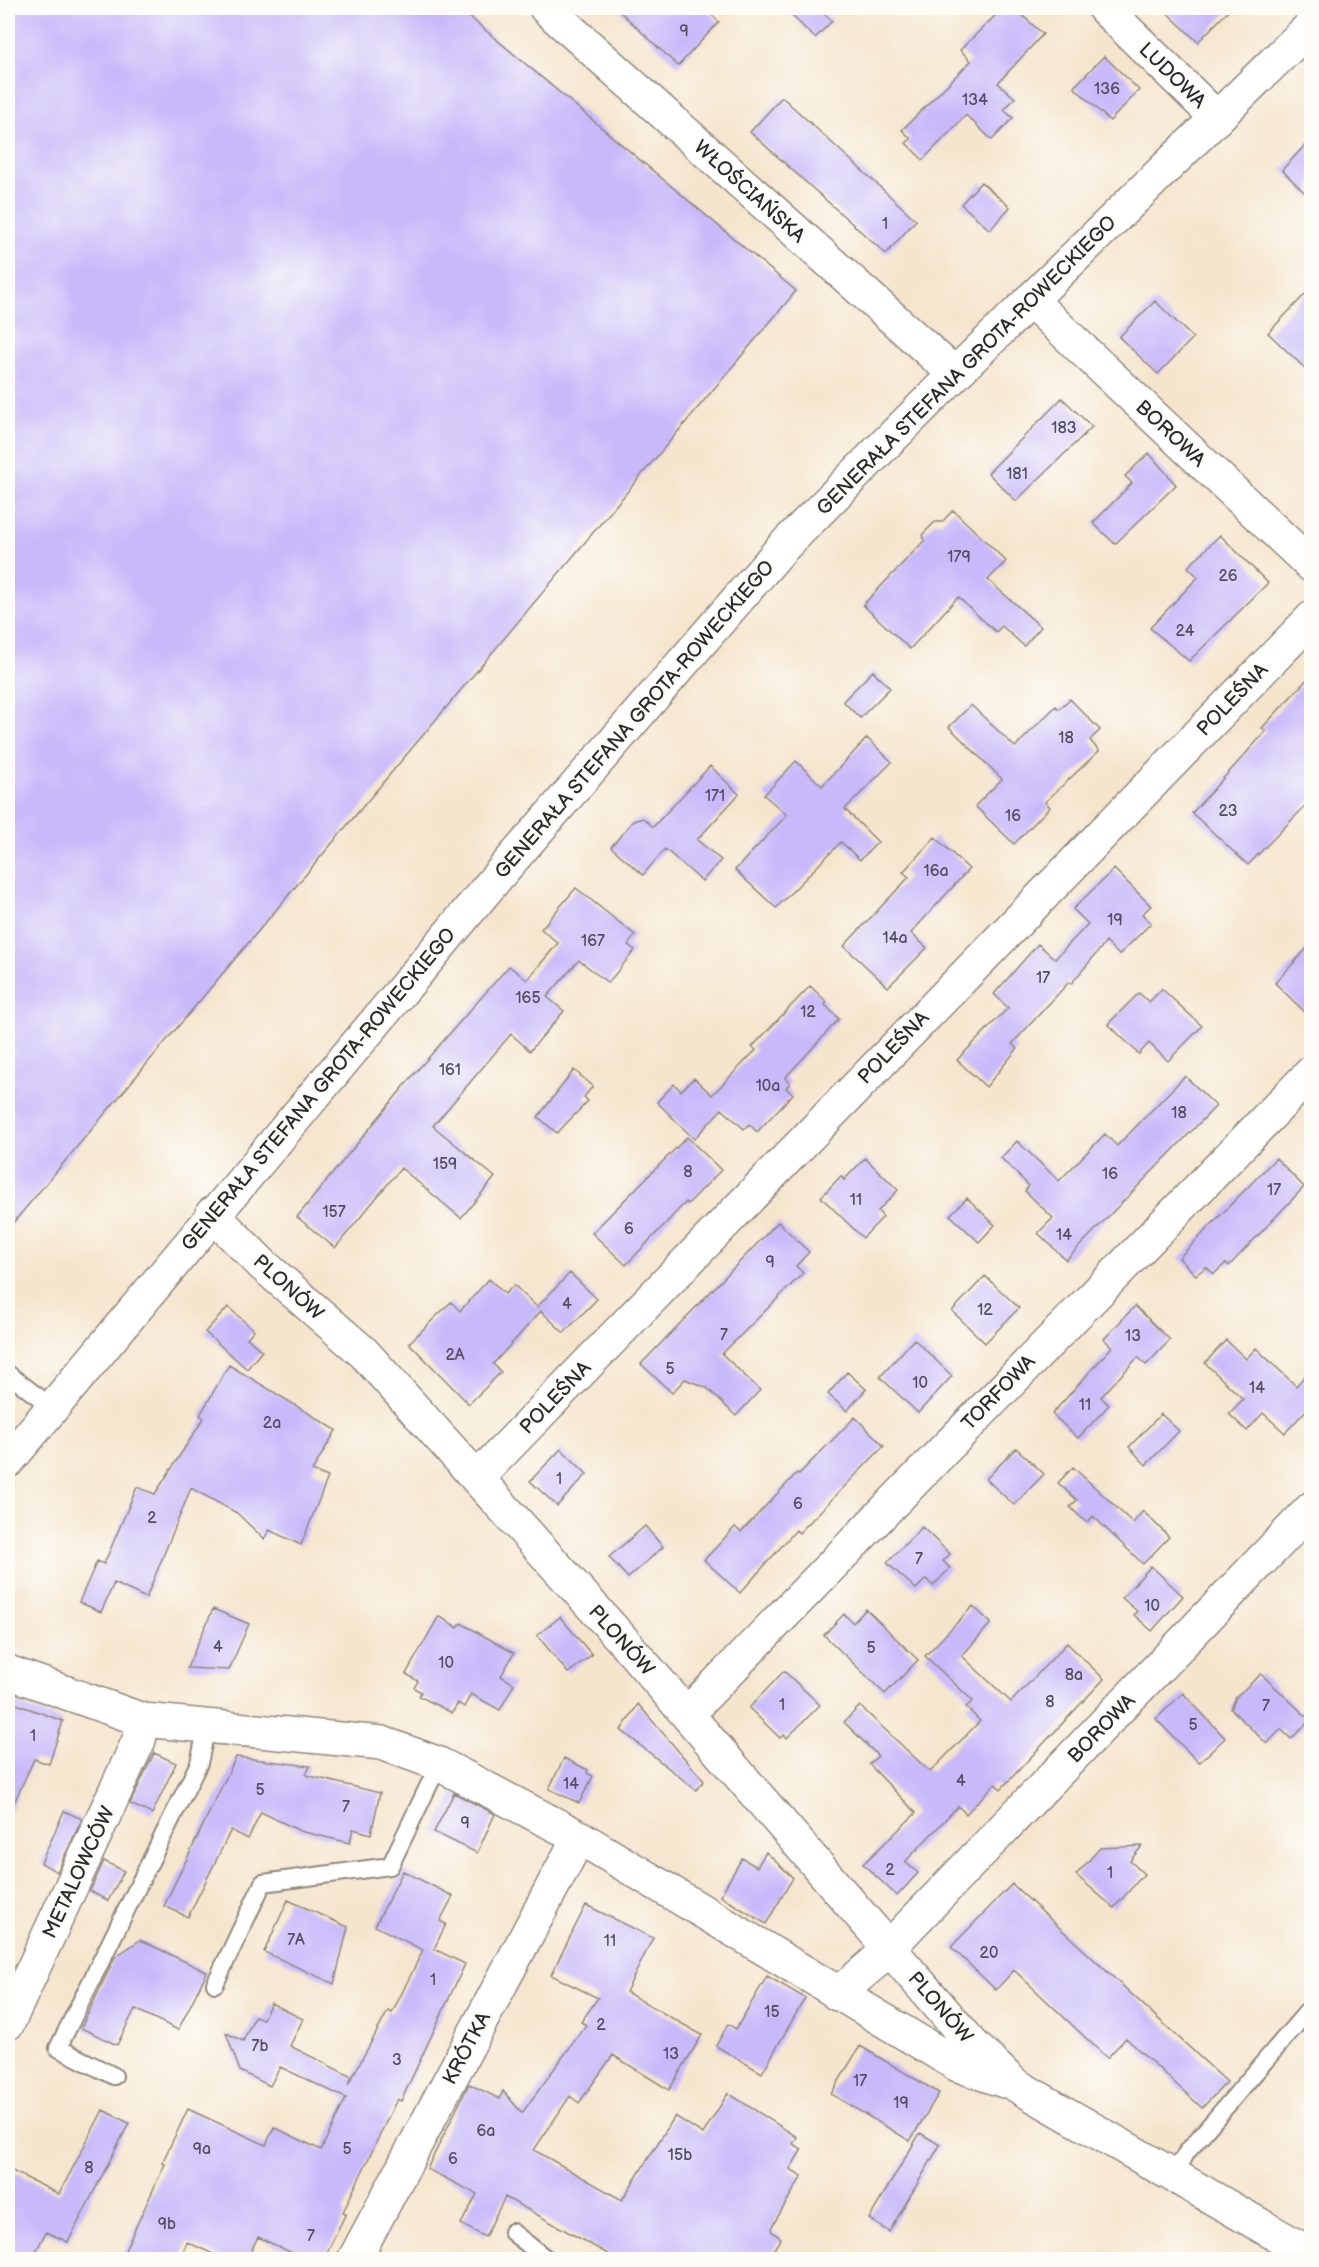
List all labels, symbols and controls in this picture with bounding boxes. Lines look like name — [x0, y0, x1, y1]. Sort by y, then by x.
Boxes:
house number: 9 — [679, 22, 689, 41]
street label: LUDOWA — [1134, 38, 1211, 114]
house number: 136 — [1094, 80, 1120, 99]
house number: 134 — [962, 91, 988, 110]
street label: WŁOŚCIAŃSKA — [689, 135, 811, 249]
street label: GENERAŁA STEFANA GROTA-ROWECKIEGO — [812, 211, 1122, 521]
house number: 1 — [882, 215, 888, 234]
street label: BOROWA — [1130, 395, 1211, 473]
house number: 183 — [1051, 419, 1077, 438]
house number: 181 — [1006, 465, 1028, 484]
house number: 179 — [947, 548, 971, 567]
street label: GENERAŁA STEFANA GROTA-ROWECKIEGO — [490, 556, 780, 884]
house number: 26 — [1218, 567, 1238, 586]
house number: 24 — [1176, 622, 1195, 641]
street label: POLEŚNA — [1191, 657, 1274, 741]
house number: 18 — [1058, 729, 1074, 748]
house number: 171 — [705, 787, 725, 806]
house number: 23 — [1219, 802, 1238, 821]
house number: 16 — [1005, 807, 1021, 826]
house number: 16a — [923, 862, 949, 881]
house number: 19 — [1107, 911, 1123, 930]
street label: GENERAŁA STEFANA GROTA-ROWECKIEGO — [177, 923, 461, 1256]
house number: 14a — [882, 929, 908, 948]
house number: 167 — [581, 932, 605, 951]
house number: 17 — [1036, 969, 1050, 988]
house number: 165 — [515, 989, 541, 1008]
house number: 12 — [800, 1003, 816, 1022]
street label: POLEŚNA — [852, 1005, 935, 1089]
house number: 161 — [439, 1061, 461, 1080]
house number: 10a — [756, 1077, 780, 1096]
house number: 18 — [1171, 1104, 1187, 1123]
house number: 159 — [433, 1155, 457, 1174]
house number: 8 — [683, 1163, 693, 1182]
house number: 16 — [1102, 1165, 1118, 1184]
house number: 17 — [1267, 1181, 1281, 1200]
house number: 11 — [850, 1191, 862, 1210]
house number: 157 — [322, 1203, 346, 1222]
house number: 6 — [624, 1220, 634, 1239]
house number: 14 — [1056, 1226, 1072, 1245]
street label: PLONÓW — [248, 1249, 329, 1326]
house number: 9 — [765, 1253, 775, 1272]
house number: 4 — [562, 1295, 572, 1314]
house number: 12 — [977, 1301, 993, 1320]
house number: 7 — [720, 1326, 728, 1345]
house number: 13 — [1125, 1327, 1141, 1346]
house number: 2A — [445, 1346, 465, 1365]
street label: TORFOWA — [957, 1349, 1041, 1435]
street label: POLEŚNA — [514, 1355, 597, 1439]
house number: 5 — [665, 1360, 675, 1379]
house number: 10 — [912, 1374, 928, 1393]
house number: 14 — [1249, 1379, 1265, 1398]
house number: 11 — [1079, 1396, 1091, 1415]
house number: 2a — [263, 1414, 281, 1433]
house number: 1 — [556, 1470, 562, 1489]
house number: 6 — [793, 1495, 803, 1514]
house number: 2 — [147, 1509, 157, 1528]
house number: 7 — [915, 1550, 923, 1569]
house number: 10 — [1144, 1597, 1160, 1616]
street label: PLONÓW — [583, 1600, 660, 1681]
house number: 4 — [213, 1638, 223, 1657]
house number: 5 — [866, 1639, 876, 1658]
house number: 10 — [438, 1654, 454, 1673]
house number: 8a — [1065, 1666, 1083, 1685]
street label: BOROWA — [1063, 1689, 1141, 1768]
house number: 8 — [1045, 1693, 1055, 1712]
house number: 1 — [779, 1696, 785, 1715]
house number: 7 — [1262, 1697, 1270, 1716]
house number: 5 — [1188, 1716, 1198, 1735]
house number: 1 — [30, 1727, 36, 1746]
house number: 4 — [956, 1772, 966, 1791]
house number: 14 — [563, 1775, 579, 1794]
house number: 5 — [255, 1781, 265, 1800]
house number: 7 — [342, 1798, 350, 1817]
street label: METALOWCÓW — [37, 1802, 120, 1942]
house number: 9 — [460, 1814, 470, 1833]
house number: 2 — [885, 1861, 895, 1880]
house number: 1 — [1107, 1864, 1113, 1883]
house number: 7A — [287, 1931, 305, 1950]
house number: 11 — [604, 1932, 616, 1951]
house number: 20 — [980, 1944, 998, 1963]
street label: PLONÓW — [903, 1966, 979, 2048]
house number: 1 — [430, 1971, 436, 1990]
house number: 15 — [764, 2003, 780, 2022]
street label: KRÓTKA — [437, 2007, 496, 2089]
house number: 2 — [596, 2016, 606, 2035]
house number: 7b — [252, 2037, 268, 2056]
house number: 13 — [663, 2045, 679, 2064]
house number: 3 — [392, 2051, 402, 2070]
house number: 17 — [853, 2072, 867, 2091]
house number: 19 — [893, 2094, 909, 2113]
house number: 6a — [477, 2122, 495, 2141]
house number: 9a — [193, 2140, 211, 2159]
house number: 5 — [342, 2140, 352, 2159]
house number: 15b — [668, 2146, 692, 2165]
house number: 6 — [448, 2150, 458, 2169]
house number: 8 — [84, 2159, 94, 2178]
house number: 9b — [158, 2215, 176, 2234]
house number: 7 — [307, 2227, 315, 2246]

